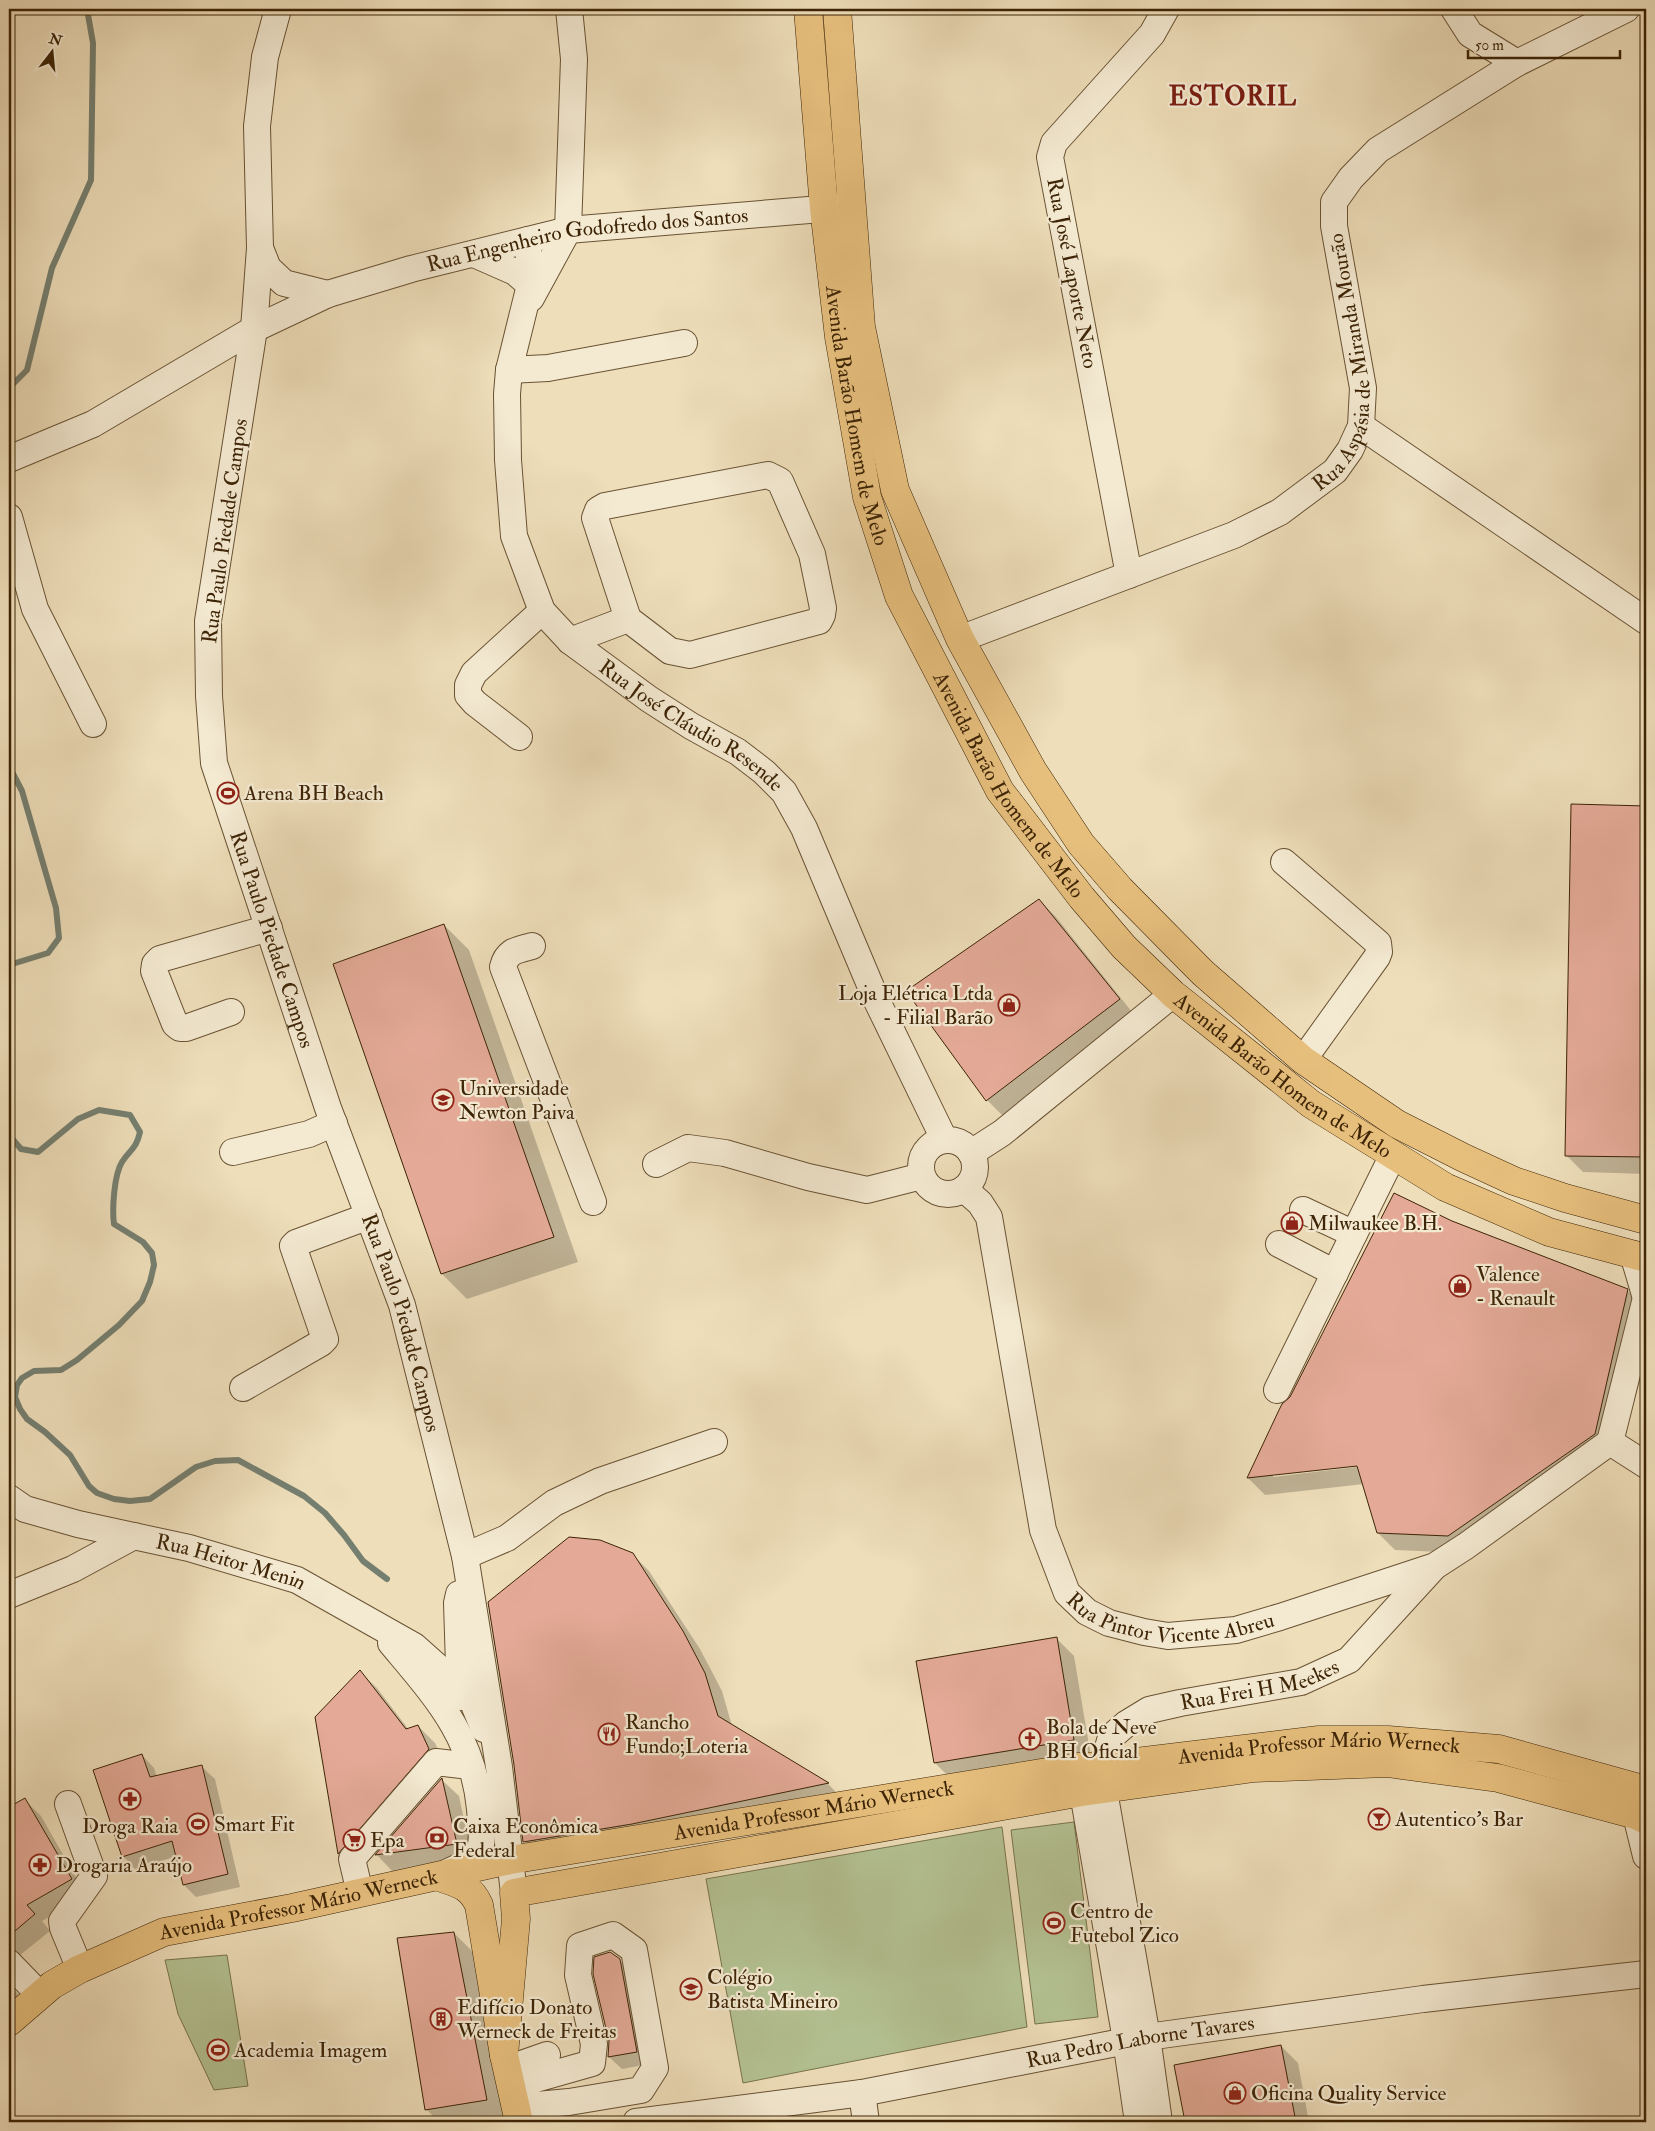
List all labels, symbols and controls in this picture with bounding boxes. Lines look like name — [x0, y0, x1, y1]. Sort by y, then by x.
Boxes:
north arrow — [28, 28, 78, 78]
scale bar — [1468, 28, 1620, 60]
text: N — [46, 30, 64, 50]
text: 50 m — [1475, 36, 1504, 55]
district label: ESTORIL — [1169, 81, 1297, 113]
street label: Rua José Laporte Neto — [1040, 175, 1104, 371]
street label: Rua Engenheiro Godofredo dos Santos — [424, 202, 749, 278]
street label: Rua Aspásia de Miranda Mourão — [1307, 231, 1376, 497]
street label: Avenida Barão Homem de Melo — [820, 283, 895, 549]
street label: Rua Paulo Piedade Campos — [196, 417, 254, 645]
street label: Rua José Cláudio Resende — [594, 653, 789, 797]
street label: Avenida Barão Homem de Melo — [927, 666, 1091, 904]
place label: Arena BH Beach — [243, 780, 384, 807]
sports icon: Arena BH Beach — [216, 781, 240, 805]
street label: Rua Paulo Piedade Campos — [224, 827, 321, 1051]
place label: Loja Elétrica Ltda - Filial Barão — [838, 980, 993, 1031]
street label: Avenida Barão Homem de Melo — [1168, 986, 1397, 1164]
shop icon: Loja Elétrica Ltda - Filial Barão — [997, 993, 1021, 1017]
place label: Universidade Newton Paiva — [459, 1075, 575, 1126]
school or university icon: Universidade Newton Paiva — [431, 1088, 455, 1112]
street label: Rua Paulo Piedade Campos — [355, 1210, 447, 1435]
place label: Milwaukee B.H. — [1308, 1210, 1442, 1237]
shop icon: Milwaukee B.H. — [1280, 1211, 1304, 1235]
place label: Valence - Renault — [1476, 1261, 1556, 1312]
shop icon: Valence - Renault — [1448, 1274, 1472, 1298]
street label: Rua Heitor Menin — [153, 1528, 311, 1596]
street label: Rua Pintor Vicente Abreu — [1061, 1586, 1277, 1650]
street label: Rua Frei H Meekes — [1178, 1653, 1343, 1716]
place label: Rancho Fundo;Loteria — [625, 1709, 748, 1760]
place label: Bola de Neve BH Oficial — [1046, 1714, 1157, 1765]
restaurant icon: Rancho Fundo;Loteria — [597, 1722, 621, 1746]
street label: Avenida Professor Mário Werneck — [1175, 1726, 1461, 1771]
church icon: Bola de Neve BH Oficial — [1018, 1727, 1042, 1751]
street label: Avenida Professor Mário Werneck — [671, 1774, 956, 1847]
pharmacy icon: Droga Raia — [118, 1787, 142, 1811]
place label: Autentico's Bar — [1394, 1806, 1523, 1833]
bar icon: Autentico's Bar — [1367, 1807, 1391, 1831]
place label: Smart Fit — [214, 1811, 295, 1838]
sports icon: Smart Fit — [186, 1812, 210, 1836]
place label: Droga Raia — [82, 1813, 178, 1840]
place label: Caixa Econômica Federal — [453, 1813, 599, 1864]
bank icon: Caixa Econômica Federal — [425, 1826, 449, 1850]
place label: Epa — [370, 1827, 405, 1854]
supermarket icon: Epa — [342, 1828, 366, 1852]
place label: Drogaria Araújo — [56, 1852, 192, 1879]
pharmacy icon: Drogaria Araújo — [28, 1853, 52, 1877]
street label: Avenida Professor Mário Werneck — [156, 1863, 440, 1946]
place label: Centro de Futebol Zico — [1070, 1898, 1179, 1949]
sports icon: Centro de Futebol Zico — [1042, 1911, 1066, 1935]
place label: Colégio Batista Mineiro — [707, 1964, 838, 2015]
school or university icon: Colégio Batista Mineiro — [679, 1977, 703, 2001]
place label: Edifício Donato Werneck de Freitas — [456, 1994, 616, 2045]
building icon: Edifício Donato Werneck de Freitas — [429, 2007, 453, 2031]
street label: Rua Pedro Laborne Tavares — [1024, 2009, 1256, 2074]
place label: Academia Imagem — [233, 2037, 387, 2064]
sports icon: Academia Imagem — [206, 2038, 230, 2062]
place label: Oficina Quality Service — [1251, 2080, 1447, 2107]
shop icon: Oficina Quality Service — [1223, 2081, 1247, 2105]

